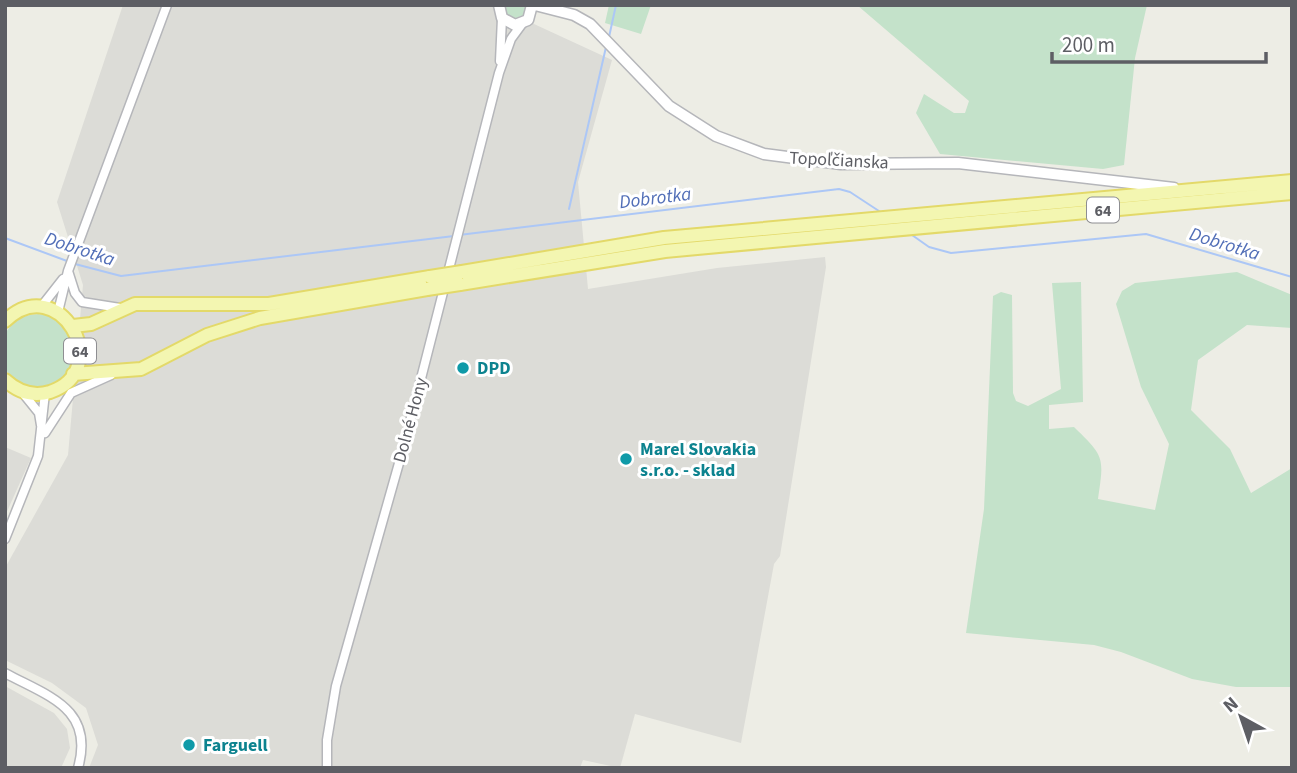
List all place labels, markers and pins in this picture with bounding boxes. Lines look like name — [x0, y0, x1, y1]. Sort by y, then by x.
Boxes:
place label: DPD — [477, 356, 511, 381]
marker: DPD — [455, 360, 471, 376]
place label: Marel Slovakia s.r.o. - sklad — [640, 437, 756, 483]
marker: Marel Slovakia s.r.o. - sklad — [618, 451, 634, 467]
place label: Farguell — [203, 733, 268, 758]
marker: Farguell — [181, 737, 197, 753]

